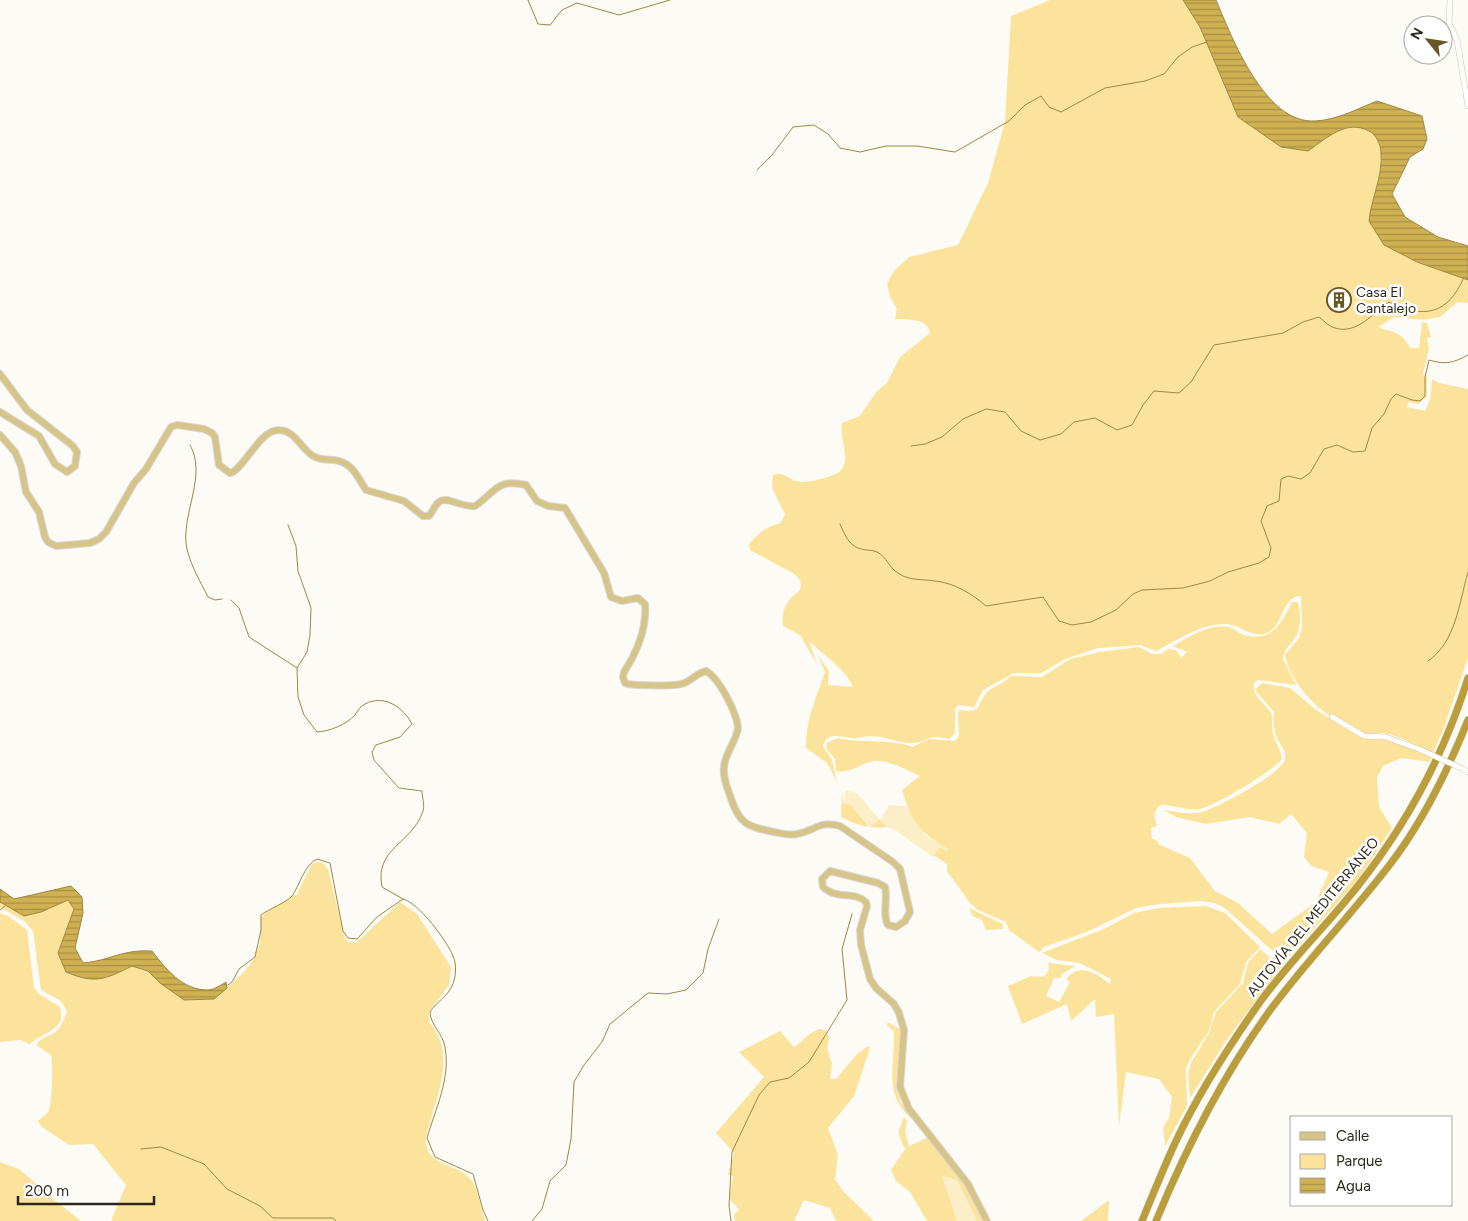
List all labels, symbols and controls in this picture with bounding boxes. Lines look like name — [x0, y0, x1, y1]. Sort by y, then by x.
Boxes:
north arrow — [1403, 15, 1453, 65]
text: N — [1407, 25, 1427, 43]
place label: Casa El Cantalejo — [1356, 284, 1416, 317]
building icon: Casa El Cantalejo — [1326, 287, 1352, 313]
street label: AUTOVÍA DEL MEDITERRÁNEO — [1244, 834, 1382, 1000]
legend — [1290, 1116, 1453, 1206]
text: Calle — [1336, 1127, 1369, 1145]
text: Parque — [1336, 1152, 1383, 1170]
scale bar — [18, 1174, 154, 1206]
text: Agua — [1336, 1177, 1371, 1195]
text: 200 m — [25, 1182, 69, 1200]

